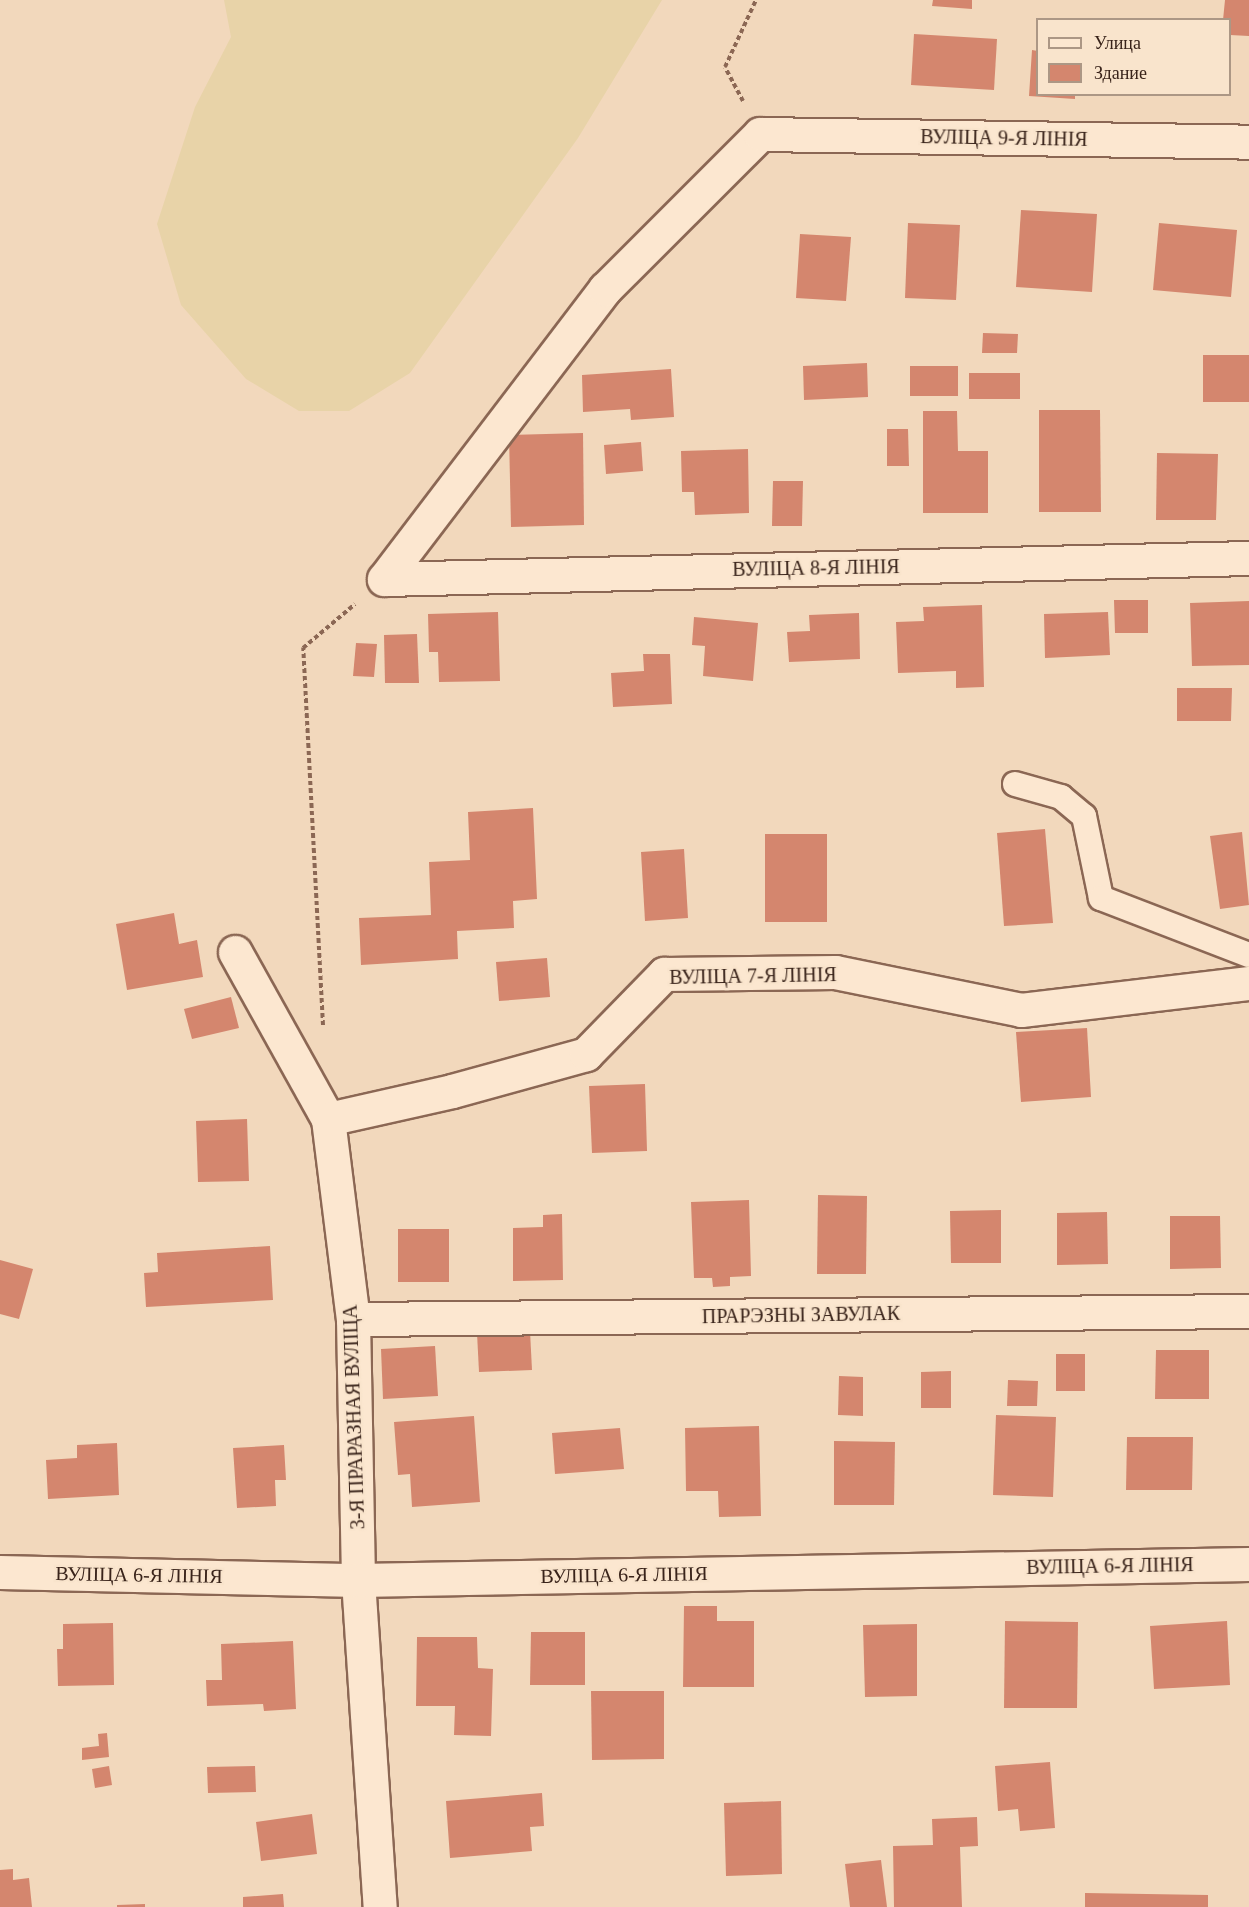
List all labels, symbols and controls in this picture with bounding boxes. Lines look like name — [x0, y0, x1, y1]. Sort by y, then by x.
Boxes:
legend — [1036, 18, 1231, 96]
text: Улица — [1094, 33, 1141, 53]
text: Здание — [1094, 63, 1147, 83]
street label: ВУЛІЦА 9-Я ЛІНІЯ — [920, 125, 1088, 151]
street label: ВУЛІЦА 8-Я ЛІНІЯ — [732, 555, 900, 581]
street label: ВУЛІЦА 7-Я ЛІНІЯ — [669, 963, 837, 989]
street label: ПРАРЭЗНЫ ЗАВУЛАК — [702, 1301, 900, 1329]
street label: 3-Я ПРАРАЗНАЯ ВУЛІЦА — [338, 1304, 370, 1530]
street label: ВУЛІЦА 6-Я ЛІНІЯ — [1026, 1553, 1194, 1579]
street label: ВУЛІЦА 6-Я ЛІНІЯ — [55, 1562, 223, 1588]
street label: ВУЛІЦА 6-Я ЛІНІЯ — [540, 1562, 708, 1588]

